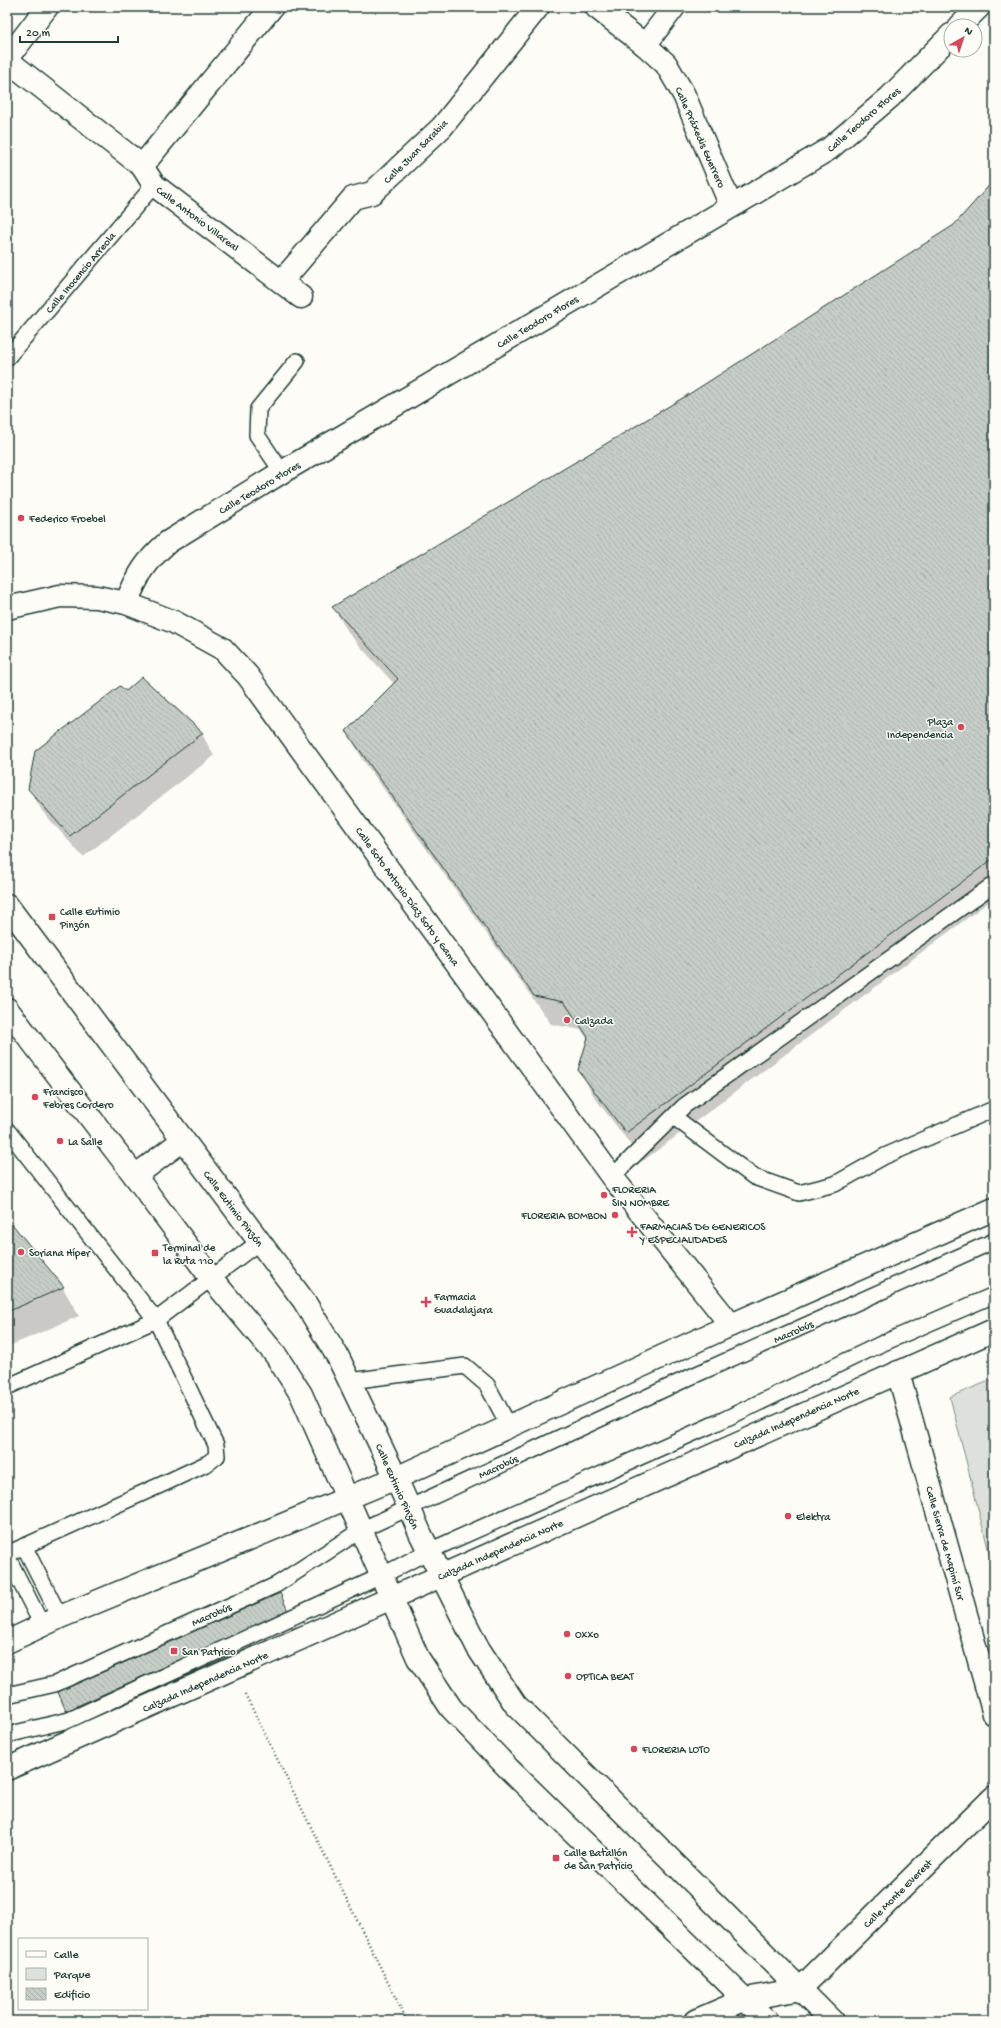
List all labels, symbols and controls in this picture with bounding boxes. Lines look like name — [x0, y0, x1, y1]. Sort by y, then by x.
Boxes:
scale bar — [20, 18, 118, 44]
north arrow — [943, 18, 983, 58]
text: N — [961, 25, 975, 39]
text: 20 m — [26, 27, 51, 41]
street label: Calle Teodoro Flores — [825, 85, 904, 155]
street label: Calle Práxedis Guerrero — [672, 86, 727, 190]
street label: Calle Juan Sarabia — [382, 117, 452, 187]
street label: Calle Antonio Villareal — [153, 185, 241, 255]
street label: Calle Inocencio Arreola — [44, 230, 119, 316]
street label: Calle Teodoro Flores — [495, 293, 582, 352]
street label: Calle Teodoro Flores — [217, 459, 304, 518]
marker: Federico Froebel — [16, 513, 26, 523]
place label: Federico Froebel — [28, 514, 106, 526]
place label: Plaza Independencia — [887, 717, 954, 742]
marker: Plaza Independencia — [956, 722, 966, 732]
street label: Calle Soto Antonio Díaz Soto y Gama — [352, 826, 461, 970]
place label: Calle Eutimio Pinzón — [59, 907, 120, 932]
marker: Calle Eutimio Pinzón — [47, 912, 57, 922]
marker: Calzada — [562, 1015, 572, 1025]
place label: Calzada — [575, 1016, 614, 1028]
place label: Francisco Febres Cordero — [42, 1087, 114, 1112]
marker: Francisco Febres Cordero — [30, 1092, 40, 1102]
marker: La Salle — [55, 1136, 65, 1146]
place label: La Salle — [68, 1137, 103, 1149]
street label: Calle Eutimio Pinzón — [200, 1169, 265, 1250]
place label: FLORERIA SIN NOMBRE — [611, 1185, 670, 1210]
marker: FLORERIA SIN NOMBRE — [599, 1190, 609, 1200]
marker: FLORERIA BOMBON — [610, 1210, 620, 1220]
place label: FLORERIA BOMBON — [520, 1211, 607, 1223]
place label: FARMACIAS DG GENERICOS Y ESPECIALIDADES — [639, 1222, 766, 1247]
marker: FARMACIAS DG GENERICOS Y ESPECIALIDADES — [627, 1227, 637, 1237]
place label: Terminal de la Ruta 110 — [162, 1243, 216, 1268]
marker: Soriana Híper — [16, 1247, 26, 1257]
place label: Soriana Híper — [29, 1248, 91, 1260]
marker: Terminal de la Ruta 110 — [150, 1248, 160, 1258]
place label: Farmacia Guadalajara — [433, 1292, 493, 1317]
marker: Farmacia Guadalajara — [421, 1297, 431, 1307]
street label: Macrobús — [772, 1318, 816, 1347]
street label: Calzada Independencia Norte — [732, 1386, 862, 1452]
street label: Calle Eutimio Pinzón — [372, 1442, 421, 1532]
street label: Macrobús — [477, 1453, 521, 1482]
street label: Calle Sierra de Mapimí Sur — [922, 1485, 966, 1603]
marker: Elektra — [783, 1511, 793, 1521]
place label: Elektra — [796, 1512, 831, 1524]
street label: Calzada Independencia Norte — [436, 1518, 566, 1584]
street label: Macrobús — [190, 1601, 234, 1630]
marker: Oxxo — [562, 1629, 572, 1639]
place label: Oxxo — [575, 1630, 599, 1642]
marker: San Patricio — [169, 1646, 179, 1656]
place label: San Patricio — [182, 1647, 236, 1659]
street label: Calzada Independencia Norte — [141, 1650, 271, 1716]
marker: OPTICA BEAT — [563, 1671, 573, 1681]
place label: OPTICA BEAT — [576, 1672, 635, 1684]
marker: FLORERIA LOTO — [629, 1744, 639, 1754]
place label: FLORERIA LOTO — [641, 1745, 710, 1757]
place label: Calle Batallón de San Patricio — [564, 1848, 633, 1873]
marker: Calle Batallón de San Patricio — [551, 1853, 561, 1863]
street label: Calle Monte Everest — [862, 1857, 936, 1931]
legend — [18, 1938, 148, 2010]
text: Calle — [54, 1949, 79, 1963]
text: Parque — [53, 1969, 91, 1983]
text: Edificio — [54, 1989, 90, 2003]

